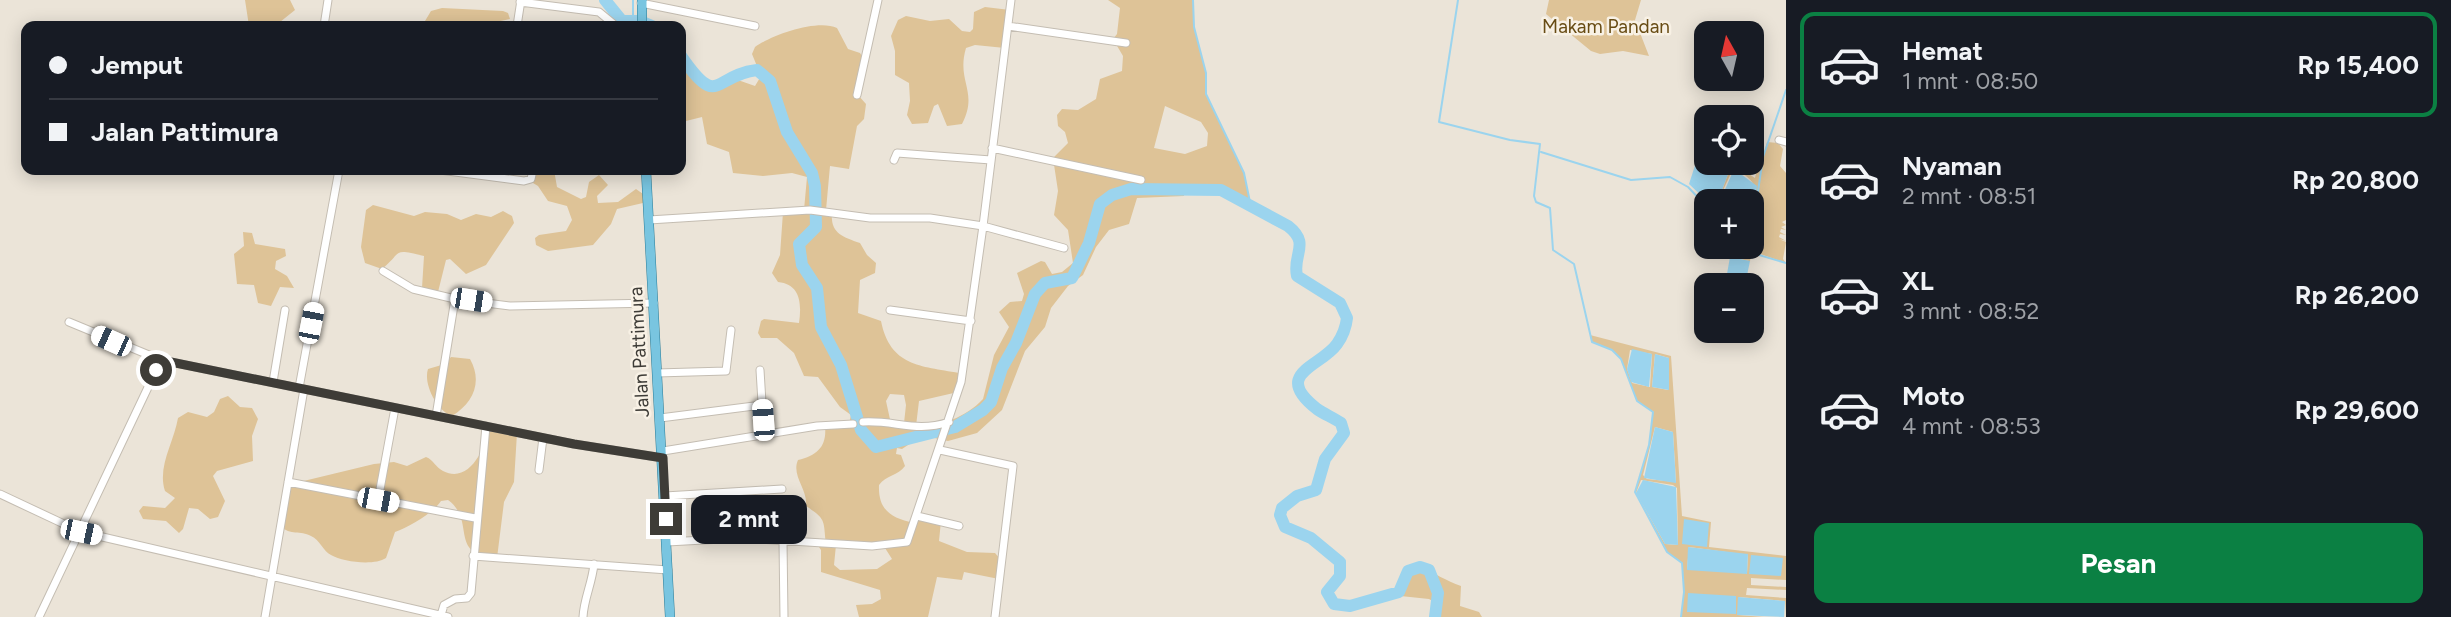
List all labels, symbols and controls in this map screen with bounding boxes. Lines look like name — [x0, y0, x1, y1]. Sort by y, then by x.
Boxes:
park label: Makam Pandan — [1542, 15, 1670, 38]
north arrow — [1694, 21, 1764, 91]
map controls — [1694, 21, 1764, 343]
icon: car — [1818, 33, 1881, 96]
text: Hemat — [1902, 35, 1983, 67]
text: Jemput — [91, 49, 183, 81]
text: Rp 15,400 — [2298, 49, 2419, 81]
text: 1 mnt · 08:50 — [1902, 67, 2038, 95]
button: locate — [1694, 105, 1764, 175]
text: Jalan Pattimura — [91, 116, 279, 148]
icon: car — [1818, 148, 1881, 211]
text: Nyaman — [1902, 150, 2002, 182]
text: Rp 20,800 — [2292, 164, 2419, 196]
text: 2 mnt · 08:51 — [1902, 182, 2036, 210]
button: + — [1694, 189, 1764, 259]
icon: car — [1818, 263, 1881, 326]
text: XL — [1902, 265, 1934, 297]
button: − — [1694, 273, 1764, 343]
text: Rp 26,200 — [2295, 279, 2419, 311]
car — [449, 286, 494, 314]
street label: Jalan Pattimura — [624, 286, 654, 418]
text: 3 mnt · 08:52 — [1902, 297, 2039, 325]
car — [297, 300, 326, 346]
car — [88, 323, 135, 359]
route start — [140, 354, 172, 386]
icon: car — [1818, 378, 1881, 441]
text: Moto — [1902, 380, 1965, 412]
text: Rp 29,600 — [2295, 394, 2419, 426]
car — [752, 398, 775, 442]
text: 4 mnt · 08:53 — [1902, 412, 2041, 440]
car — [356, 486, 401, 514]
callout: 2 mnt — [690, 494, 806, 544]
route end — [650, 503, 682, 535]
text: 2 mnt — [718, 505, 780, 533]
car — [59, 517, 104, 547]
button: Pesan — [1814, 523, 2423, 603]

